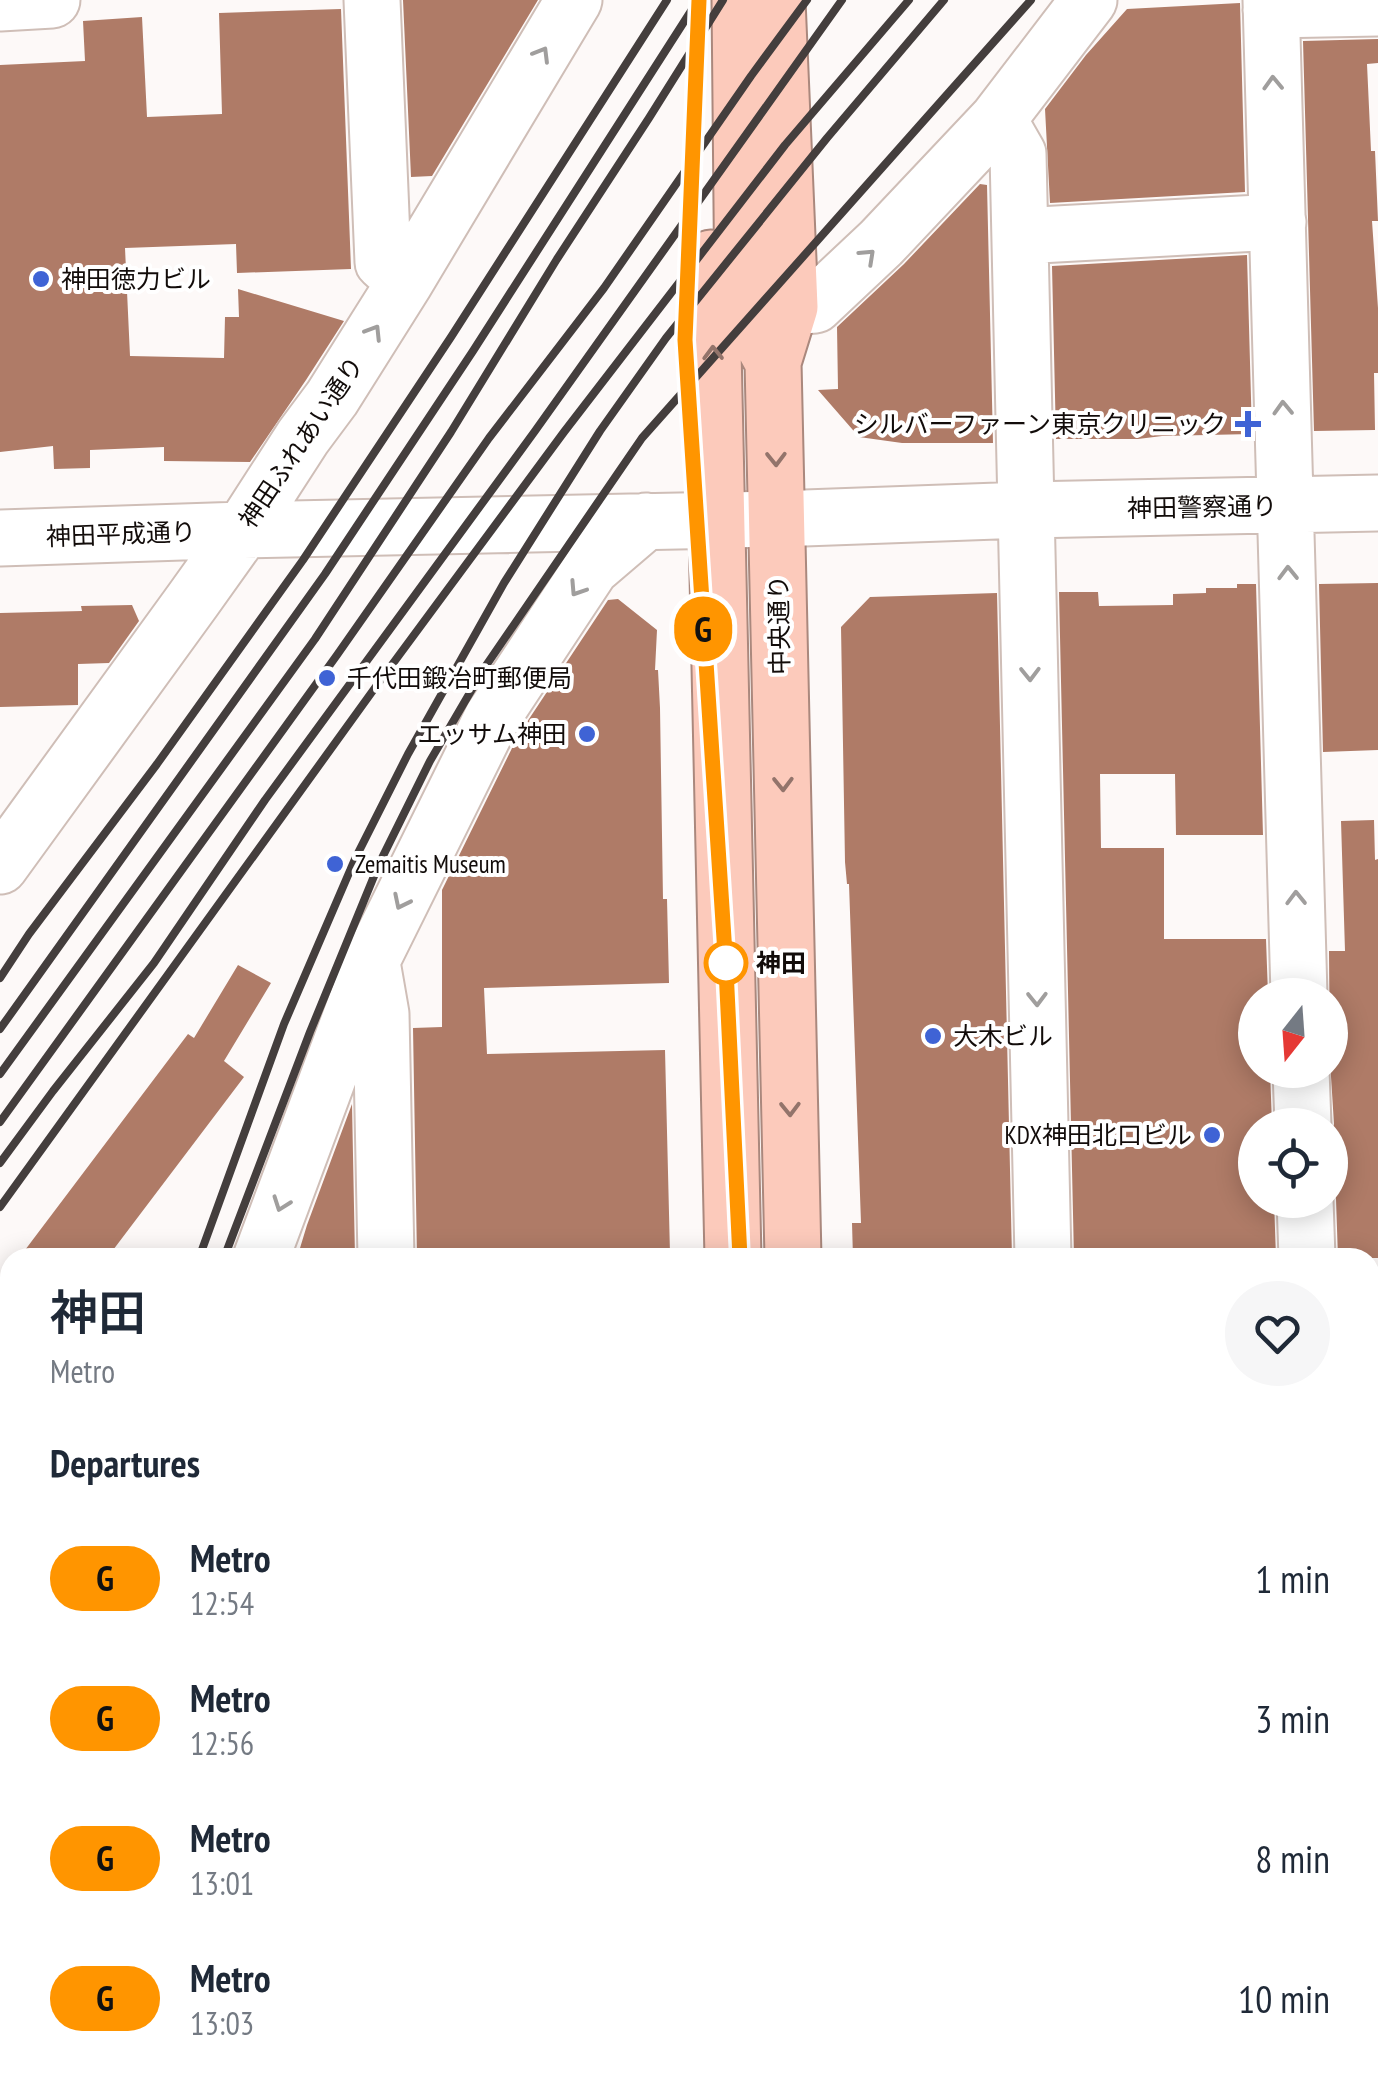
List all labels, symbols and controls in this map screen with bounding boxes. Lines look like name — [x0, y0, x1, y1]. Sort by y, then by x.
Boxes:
one-way arrow — [530, 47, 549, 65]
one-way arrow — [1263, 75, 1284, 91]
one-way arrow — [856, 250, 875, 268]
place label: 神田徳力ビル — [61, 263, 211, 295]
marker: 神田徳力ビル — [30, 268, 52, 290]
one-way arrow — [362, 325, 381, 343]
one-way arrow — [702, 344, 724, 360]
street label: 神田ふれあい通り — [232, 350, 370, 534]
one-way arrow — [1273, 400, 1294, 416]
place label: シルバーファーン東京クリニック — [854, 408, 1226, 440]
marker: シルバーファーン東京クリニック — [1235, 411, 1261, 437]
one-way arrow — [765, 452, 786, 468]
street label: 神田警察通り — [1127, 490, 1277, 524]
street label: 神田平成通り — [45, 515, 197, 553]
one-way arrow — [1277, 564, 1299, 580]
street label: 中央通り — [762, 575, 796, 675]
one-way arrow — [570, 578, 589, 596]
line badge: G — [670, 596, 736, 662]
text: G — [694, 606, 712, 652]
place label: 千代田鍛冶町郵便局 — [347, 662, 572, 694]
marker: 千代田鍛冶町郵便局 — [316, 667, 338, 689]
one-way arrow — [1020, 667, 1041, 683]
place label: エッサム神田 — [417, 718, 567, 750]
marker: エッサム神田 — [576, 723, 598, 745]
one-way arrow — [772, 776, 793, 792]
place label: Zemaitis Museum — [355, 848, 506, 880]
marker: Zemaitis Museum — [324, 853, 346, 875]
one-way arrow — [1286, 889, 1307, 905]
one-way arrow — [393, 892, 413, 910]
marker: 神田 — [705, 942, 747, 984]
place label: 神田 — [756, 947, 806, 979]
north arrow — [1238, 978, 1348, 1088]
map controls — [1238, 978, 1348, 1218]
one-way arrow — [1027, 992, 1048, 1008]
place label: 大木ビル — [953, 1020, 1053, 1052]
marker: 大木ビル — [922, 1025, 944, 1047]
one-way arrow — [779, 1101, 800, 1117]
button: locate — [1238, 1108, 1348, 1218]
place label: KDX神田北口ビル — [1005, 1119, 1192, 1151]
marker: KDX神田北口ビル — [1201, 1124, 1223, 1146]
one-way arrow — [273, 1194, 293, 1212]
text: 神田 — [50, 1281, 146, 1343]
button: heart — [1225, 1281, 1330, 1386]
text: Metro — [50, 1350, 115, 1392]
text: Departures — [50, 1438, 200, 1487]
text: Metro — [190, 1533, 271, 1582]
text: 1 min — [1255, 1554, 1330, 1603]
text: G — [96, 1555, 114, 1601]
text: 12:54 — [190, 1582, 254, 1624]
text: Metro — [190, 1673, 271, 1722]
text: 3 min — [1255, 1694, 1330, 1743]
text: G — [96, 1695, 114, 1741]
text: 12:56 — [190, 1722, 254, 1764]
text: Metro — [190, 1813, 271, 1862]
text: 8 min — [1255, 1834, 1330, 1883]
text: G — [96, 1835, 114, 1881]
text: 13:01 — [190, 1862, 254, 1904]
text: Metro — [190, 1953, 271, 2002]
text: 10 min — [1238, 1974, 1330, 2023]
text: G — [96, 1975, 114, 2021]
text: 13:03 — [190, 2002, 254, 2044]

